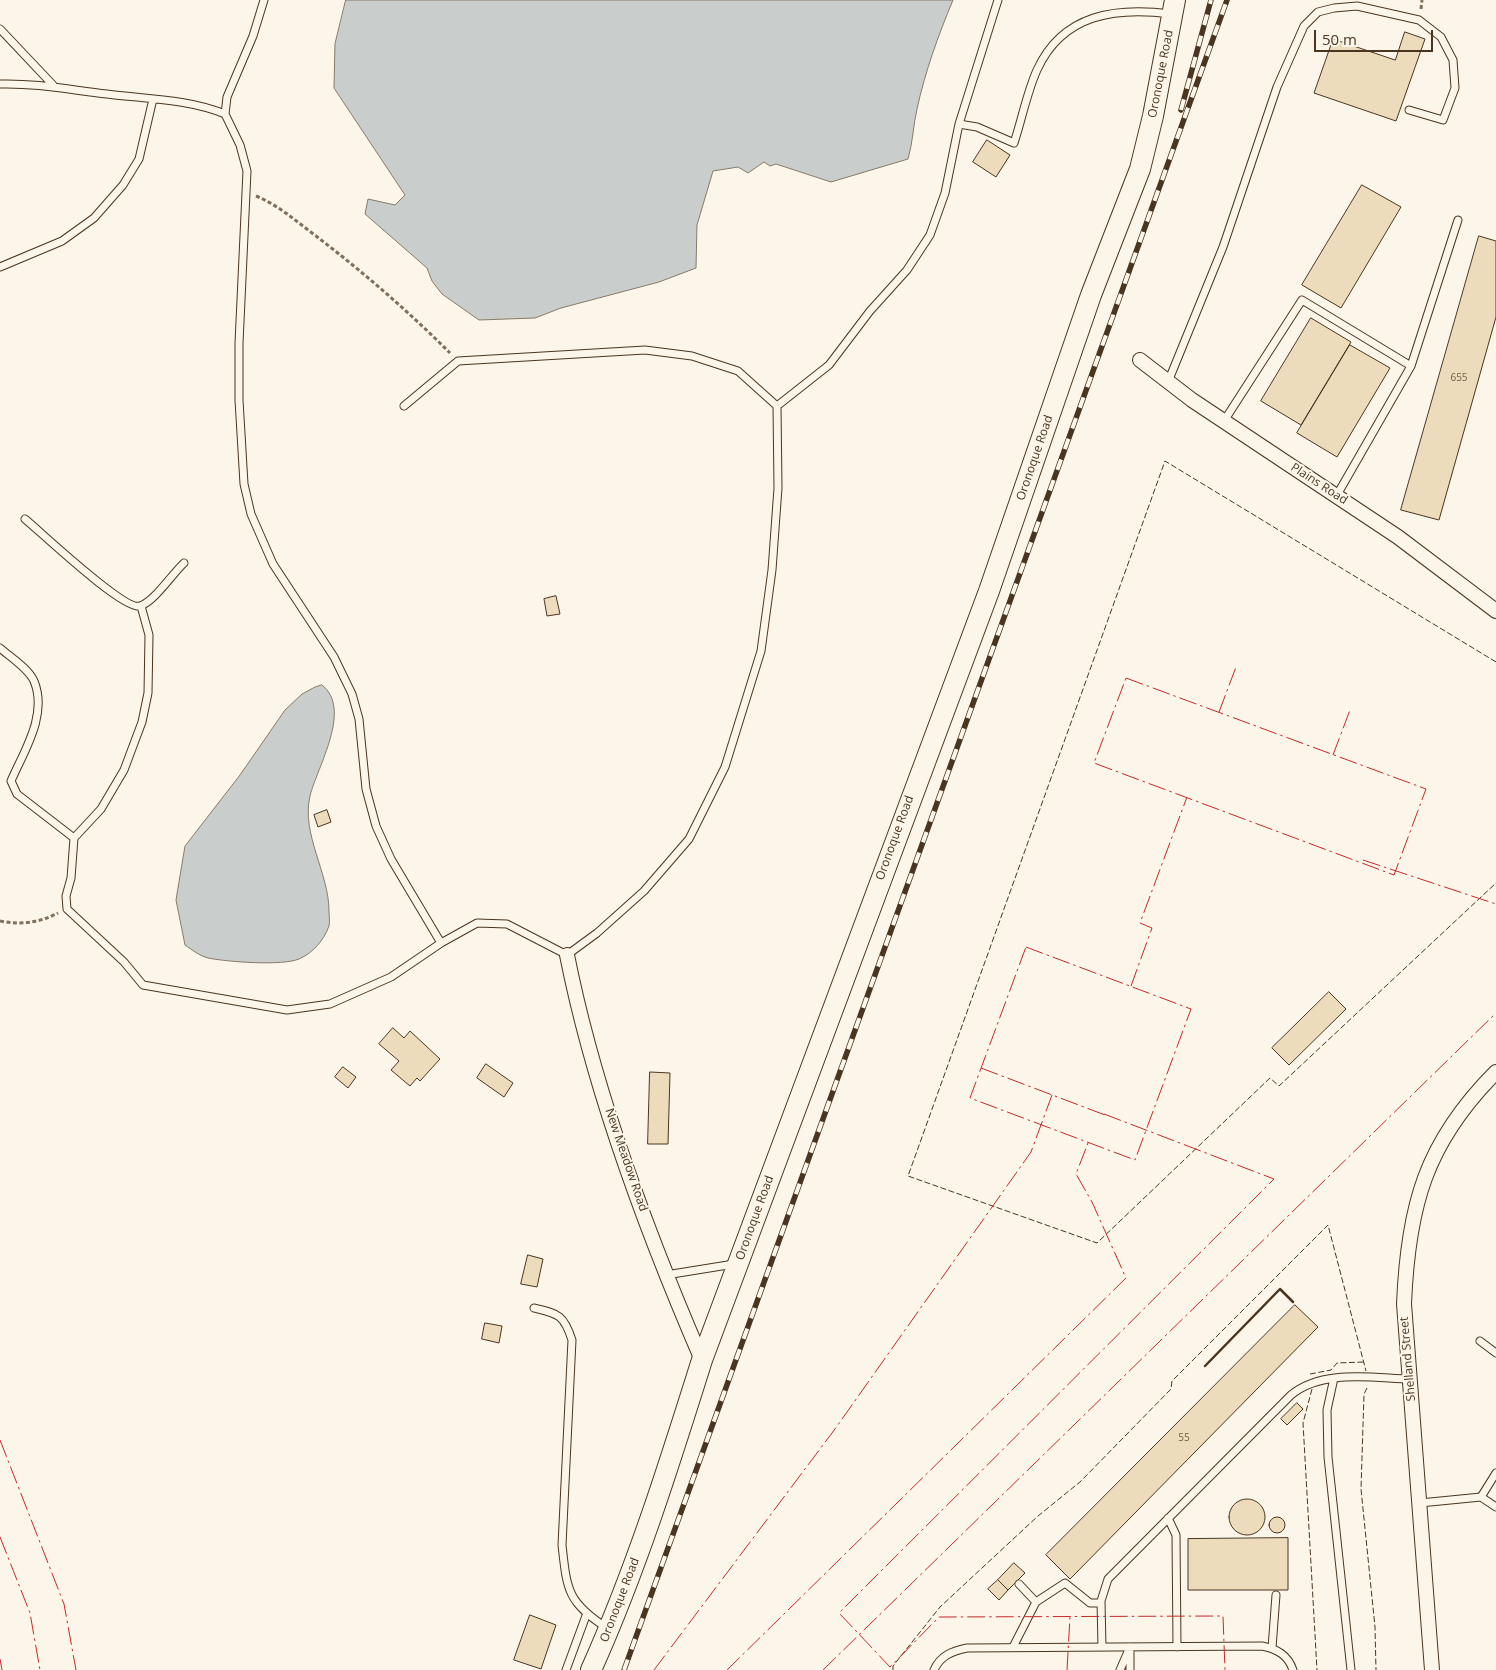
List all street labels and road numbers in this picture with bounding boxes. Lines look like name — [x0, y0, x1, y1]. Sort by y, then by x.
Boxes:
street label: Oronoque Road — [1145, 29, 1177, 119]
street label: Oronoque Road — [1014, 413, 1056, 503]
street label: Plains Road — [1288, 460, 1350, 508]
street label: Oronoque Road — [873, 794, 917, 882]
street label: New Meadow Road — [602, 1107, 650, 1213]
street label: Oronoque Road — [733, 1174, 777, 1262]
street label: Shelland Street — [1397, 1316, 1419, 1402]
street label: Oronoque Road — [597, 1556, 643, 1644]

